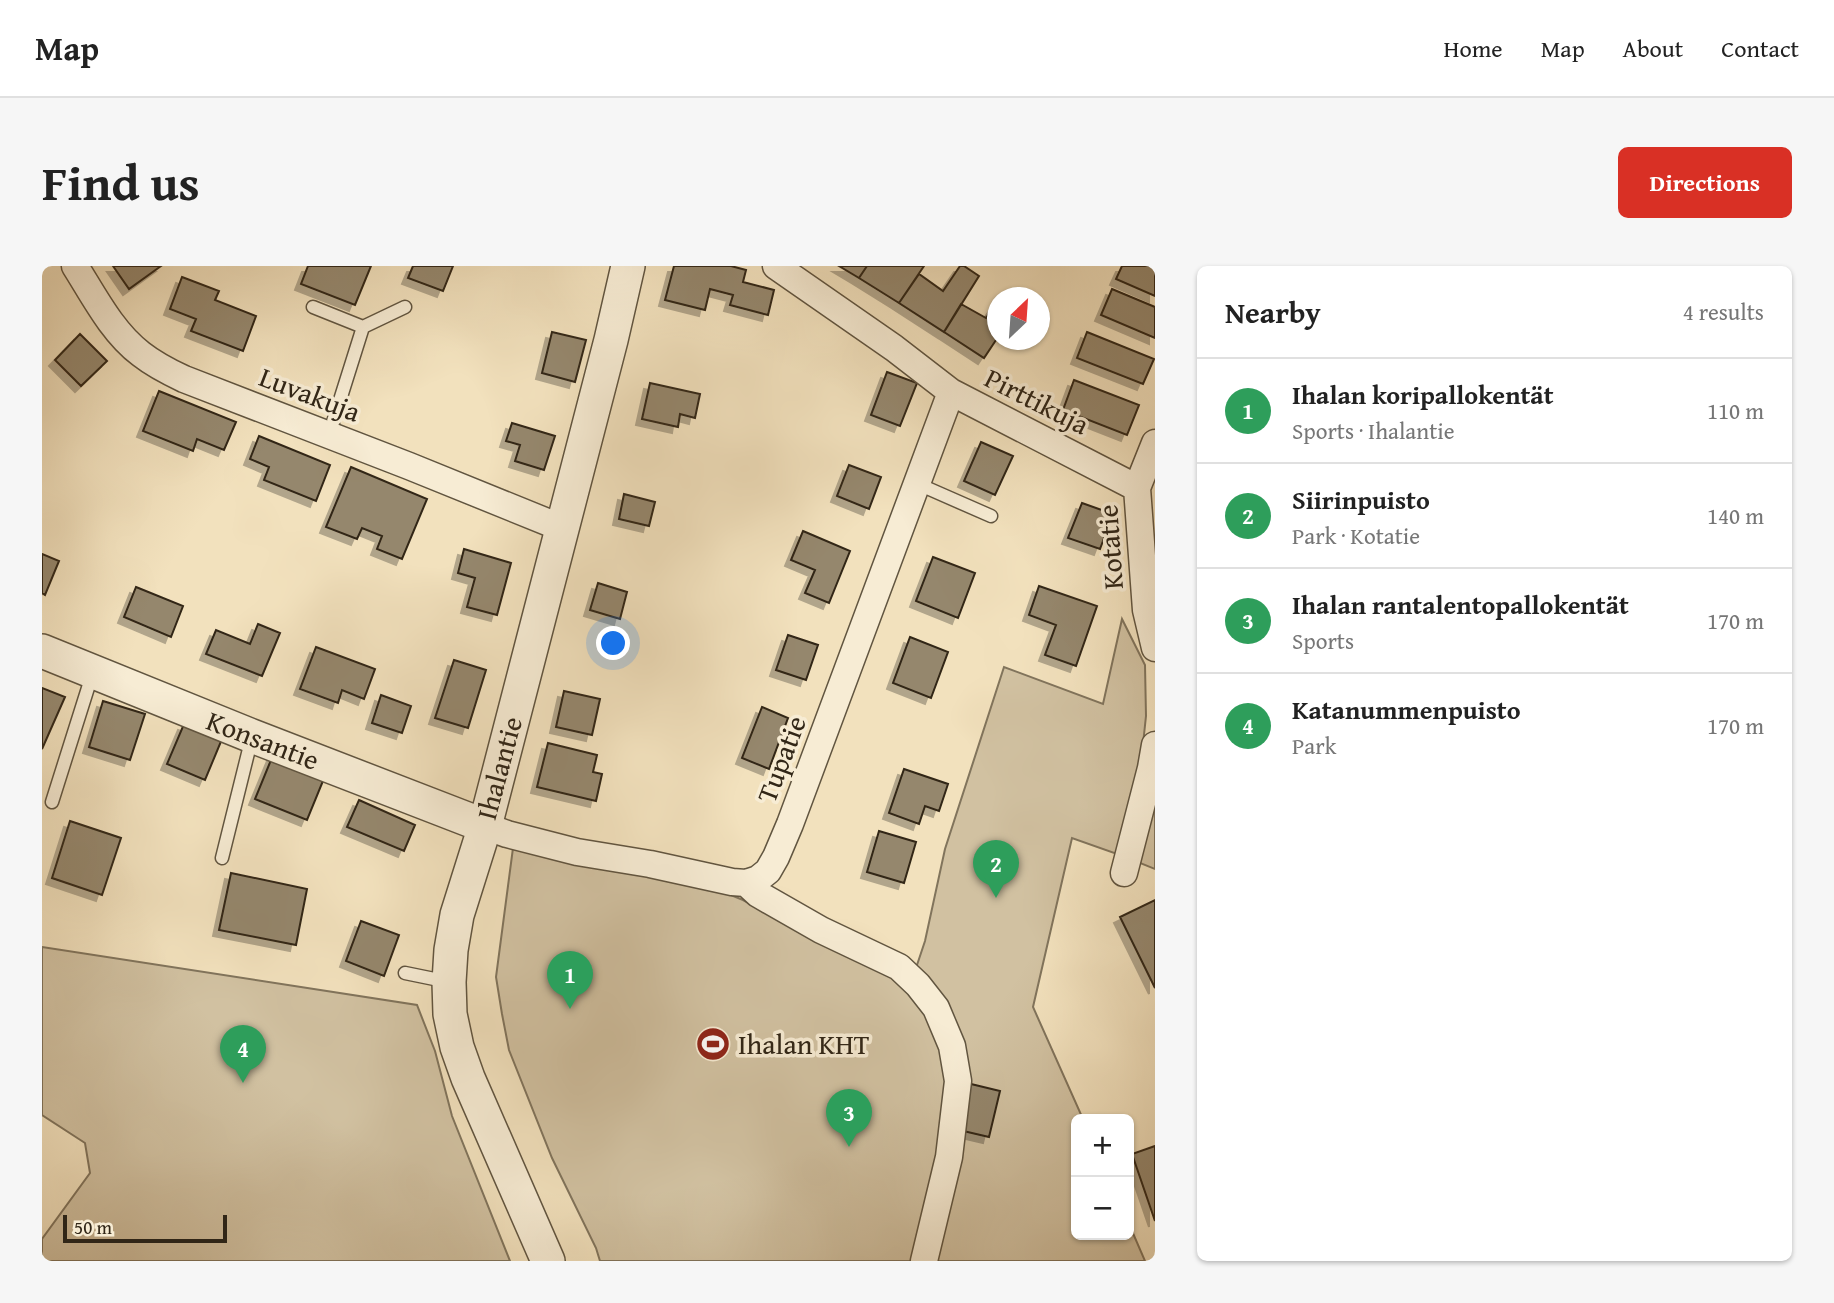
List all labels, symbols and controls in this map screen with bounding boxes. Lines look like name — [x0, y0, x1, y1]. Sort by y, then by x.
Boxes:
text: Map — [35, 24, 99, 72]
text: Home — [1444, 31, 1503, 66]
text: Map — [1541, 31, 1585, 66]
text: About — [1623, 31, 1683, 66]
text: Contact — [1721, 31, 1799, 66]
text: Find us — [42, 146, 200, 218]
button: Directions — [1618, 147, 1792, 218]
north arrow — [987, 287, 1050, 350]
text: Nearby — [1225, 290, 1321, 334]
text: 4 results — [1683, 295, 1764, 328]
street label: Luvakuja — [254, 355, 367, 432]
street label: Pirttikuja — [978, 357, 1097, 445]
text: Ihalan koripallokentät — [1292, 375, 1554, 414]
text: 1 — [1242, 394, 1254, 427]
text: 110 m — [1707, 394, 1764, 427]
text: Sports · Ihalantie — [1292, 414, 1455, 447]
text: Siirinpuisto — [1292, 480, 1430, 519]
text: 2 — [1242, 499, 1254, 532]
text: 140 m — [1707, 499, 1764, 532]
street label: Kotatie — [1086, 503, 1133, 591]
text: Park · Kotatie — [1292, 519, 1420, 552]
text: Ihalan rantalentopallokentät — [1292, 585, 1629, 624]
text: 3 — [1242, 604, 1254, 637]
text: 170 m — [1707, 604, 1764, 637]
text: Sports — [1292, 624, 1354, 657]
your location — [596, 626, 630, 660]
text: Katanummenpuisto — [1292, 690, 1521, 729]
street label: Konsantie — [201, 699, 325, 780]
street label: Tupatie — [745, 709, 816, 808]
text: 4 — [1242, 709, 1254, 742]
text: 170 m — [1707, 709, 1764, 742]
street label: Ihalantie — [465, 712, 532, 824]
text: Park — [1292, 729, 1336, 762]
pin: 2 — [973, 840, 1019, 898]
pin: 1 — [547, 951, 593, 1009]
place label: Ihalan KHT — [738, 1023, 870, 1064]
pin: 4 — [220, 1025, 266, 1083]
sports icon: Ihalan KHT — [694, 1025, 732, 1063]
pin: 3 — [826, 1089, 872, 1147]
map controls — [1071, 1114, 1134, 1240]
button: + — [1071, 1114, 1134, 1177]
button: − — [1071, 1177, 1134, 1240]
scale bar — [63, 1212, 228, 1244]
text: 50 m — [74, 1213, 112, 1241]

